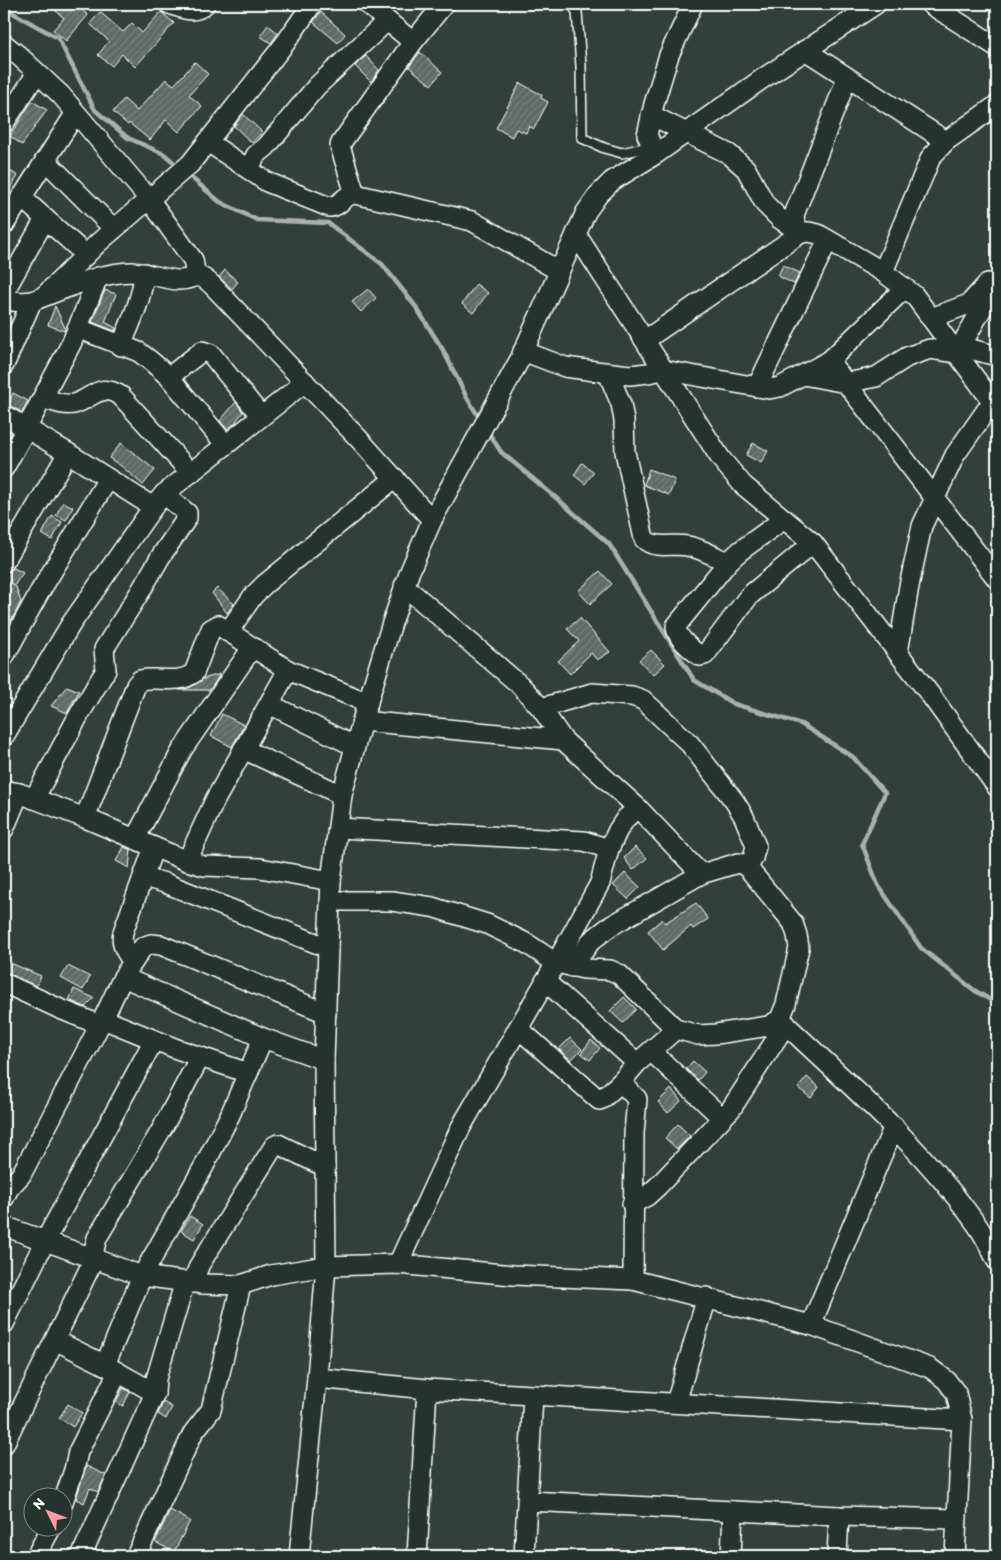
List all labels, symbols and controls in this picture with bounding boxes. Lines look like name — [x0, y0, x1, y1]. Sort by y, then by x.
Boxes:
north arrow — [22, 1488, 72, 1538]
text: N — [29, 1494, 48, 1513]

